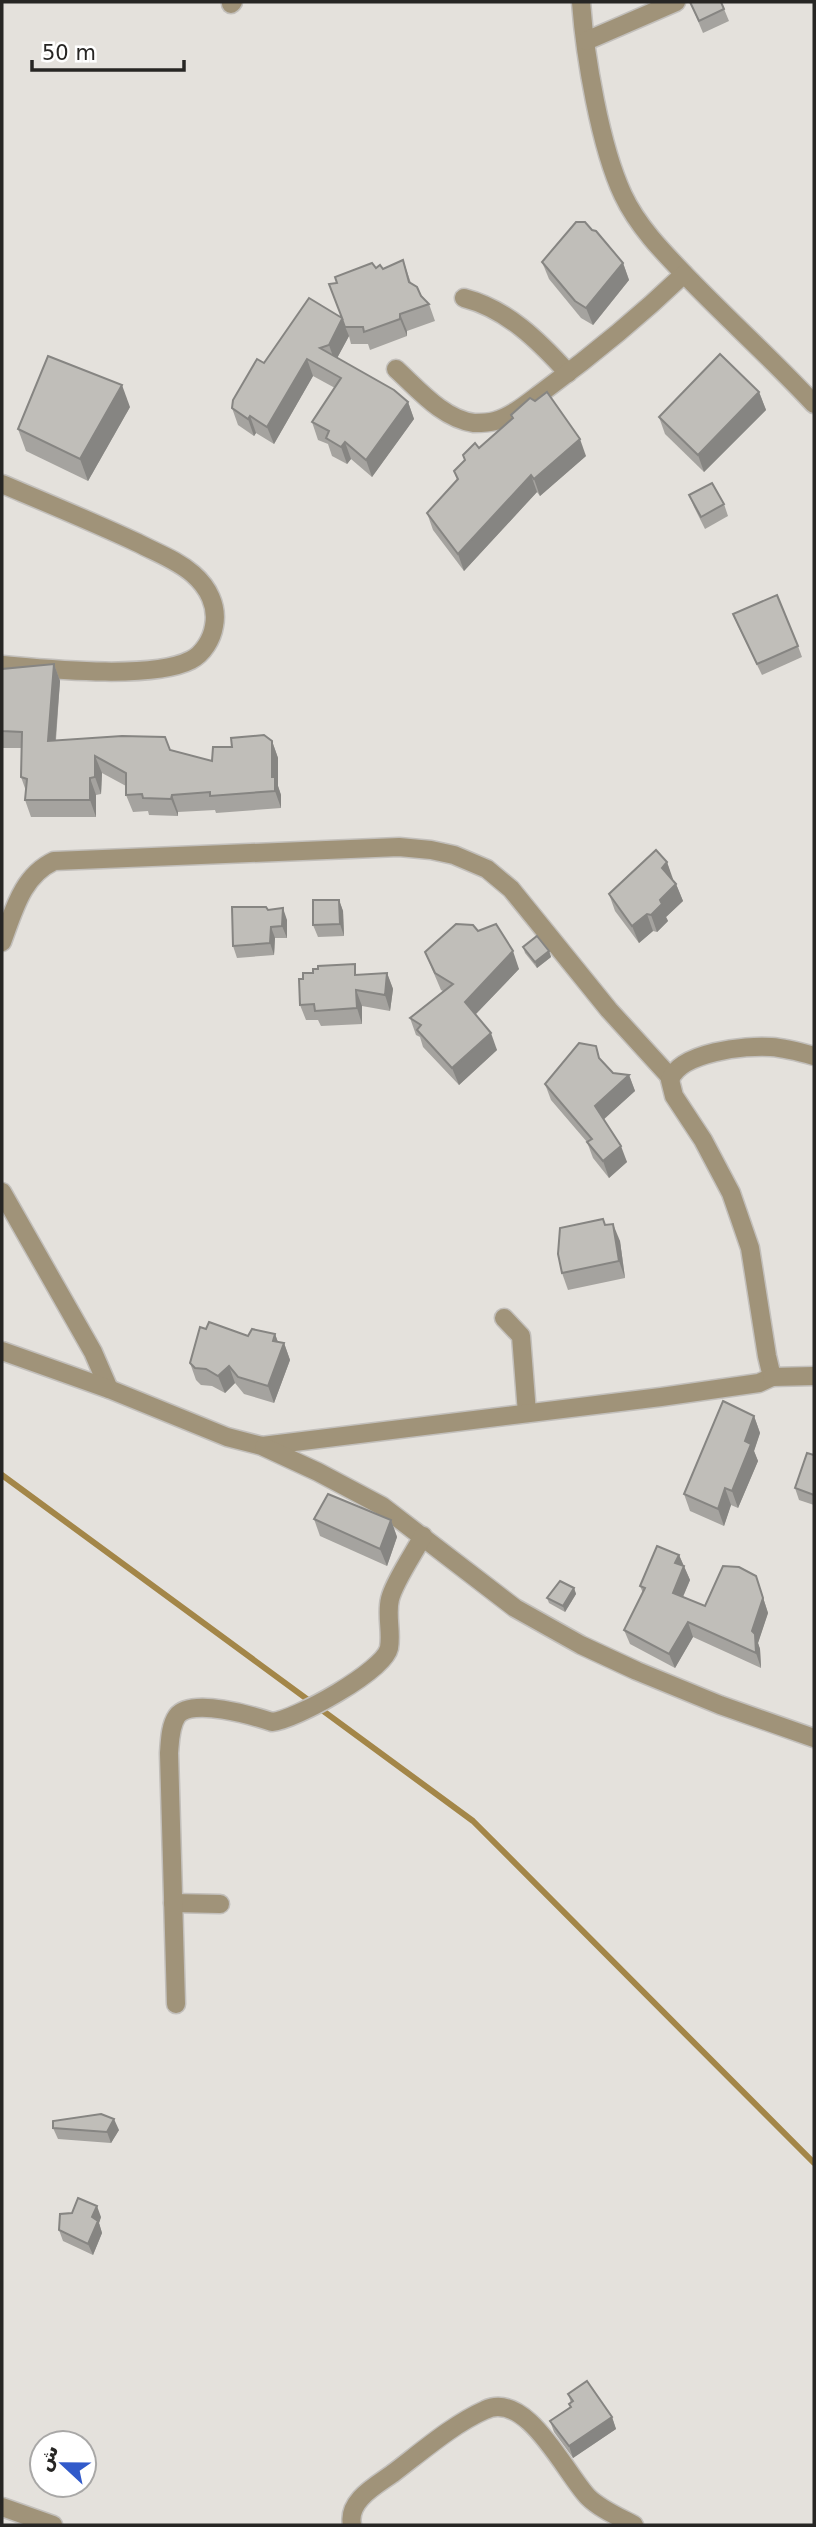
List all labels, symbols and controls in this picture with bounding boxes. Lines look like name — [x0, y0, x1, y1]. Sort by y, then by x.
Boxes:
scale bar — [32, 28, 184, 72]
text: 50 m — [42, 41, 96, 65]
north arrow — [28, 2429, 98, 2499]
text: ش — [32, 2441, 63, 2474]

